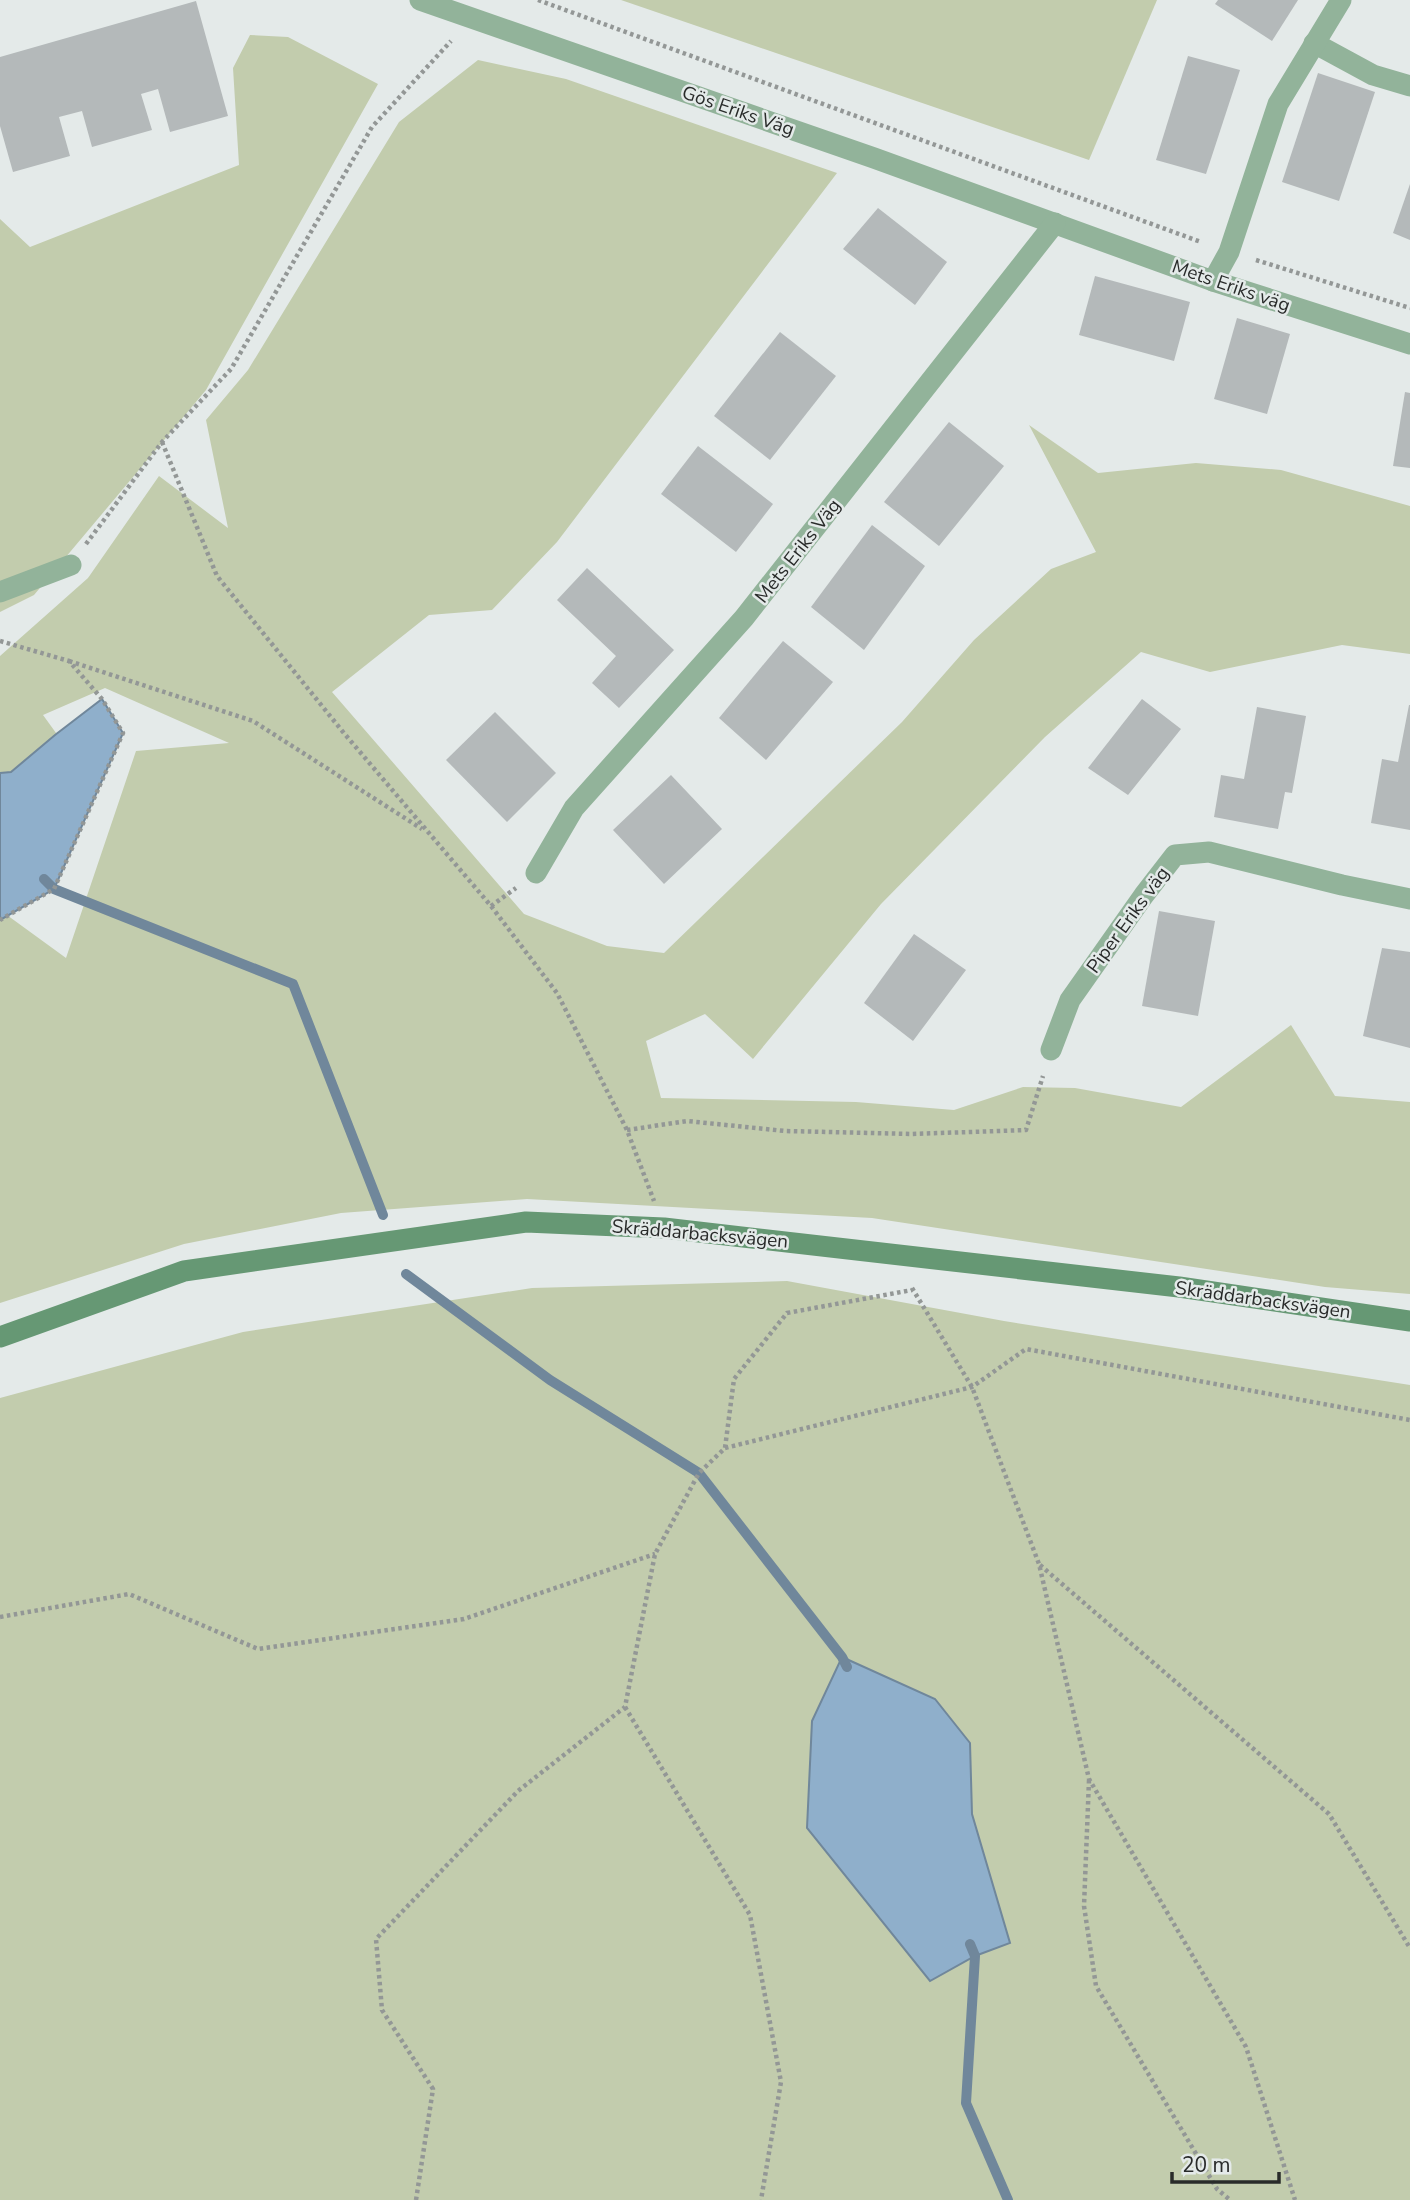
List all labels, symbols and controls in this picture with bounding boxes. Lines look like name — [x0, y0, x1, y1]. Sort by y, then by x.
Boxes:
street label: Gös Eriks Väg — [678, 80, 798, 142]
street label: Mets Eriks väg — [1168, 254, 1294, 318]
street label: Mets Eriks Väg — [749, 493, 847, 609]
street label: Piper Eriks väg — [1081, 861, 1175, 979]
street label: Skräddarbacksvägen — [611, 1213, 789, 1255]
street label: Skräddarbacksvägen — [1174, 1275, 1352, 1325]
scale bar — [1172, 2140, 1279, 2184]
text: 20 m — [1182, 2151, 1231, 2179]

